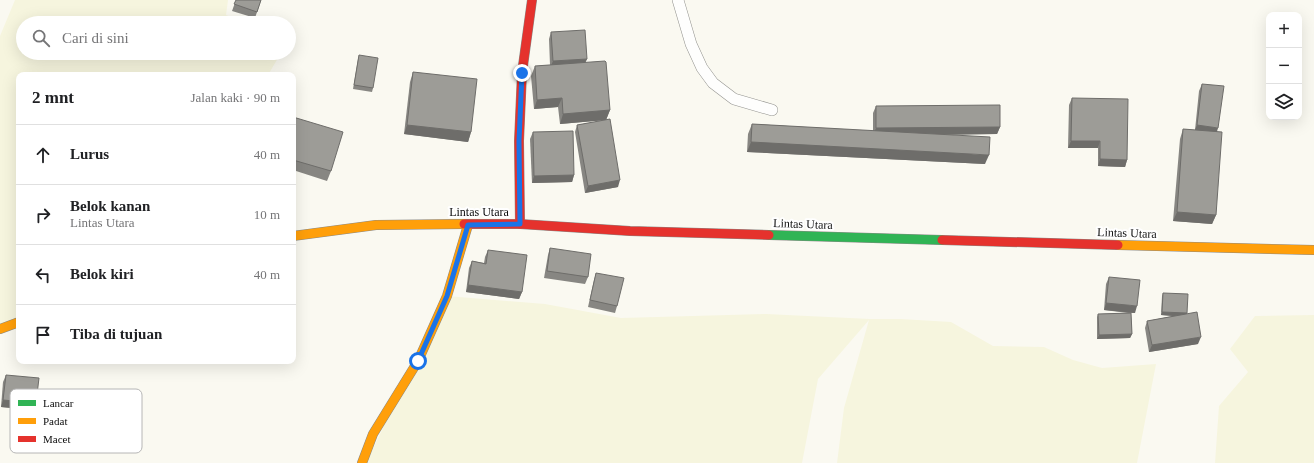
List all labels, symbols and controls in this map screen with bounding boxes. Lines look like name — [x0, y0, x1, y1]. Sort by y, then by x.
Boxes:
map controls — [1266, 12, 1302, 120]
button: + — [1266, 12, 1302, 48]
search box — [16, 16, 296, 60]
icon: search — [30, 27, 52, 49]
text: Cari di sini — [62, 30, 129, 46]
button: − — [1266, 48, 1302, 84]
route end — [513, 64, 531, 82]
button: layers — [1266, 84, 1302, 120]
text: 2 mnt — [32, 88, 74, 107]
text: Jalan kaki · 90 m — [190, 90, 280, 105]
icon: ahead — [32, 144, 54, 166]
text: Lurus — [70, 146, 109, 162]
text: 40 m — [254, 147, 280, 162]
text: Belok kanan — [70, 198, 150, 214]
icon: right — [32, 204, 54, 226]
street label: Lintas Utara — [449, 205, 509, 219]
text: 10 m — [254, 207, 280, 222]
text: Lintas Utara — [70, 215, 135, 230]
street label: Lintas Utara — [773, 216, 834, 232]
street label: Lintas Utara — [1097, 225, 1158, 241]
icon: left — [32, 264, 54, 286]
text: Belok kiri — [70, 266, 134, 282]
text: 40 m — [254, 267, 280, 282]
icon: arrive — [32, 324, 54, 346]
text: Tiba di tujuan — [70, 326, 162, 342]
route start — [409, 352, 427, 370]
legend — [10, 389, 142, 453]
text: Lancar — [43, 397, 74, 409]
text: Padat — [43, 415, 67, 427]
text: Macet — [43, 433, 70, 445]

